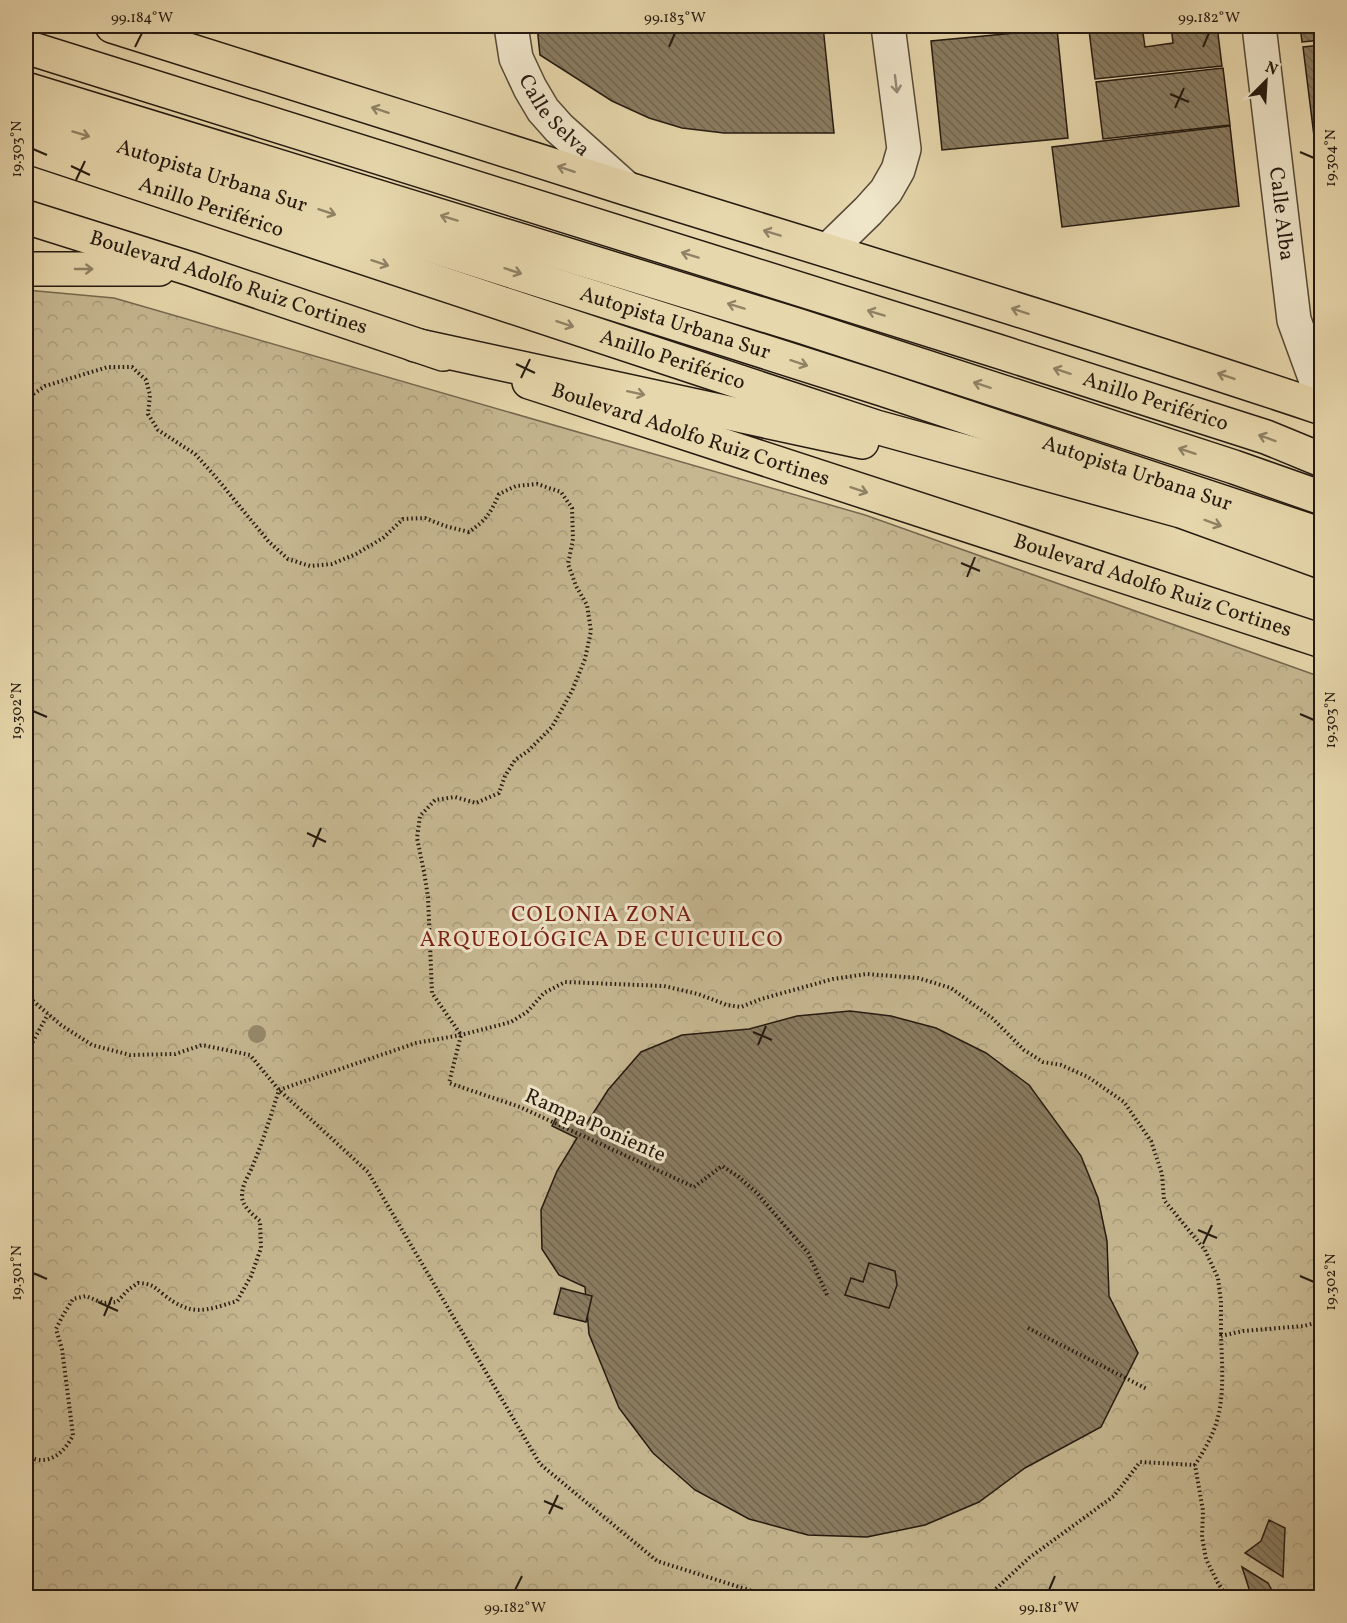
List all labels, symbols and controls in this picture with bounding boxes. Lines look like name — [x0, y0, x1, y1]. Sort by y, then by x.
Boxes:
text: 99.184°W — [111, 8, 173, 29]
text: 99.183°W — [644, 8, 706, 29]
text: 99.182°W — [1178, 8, 1240, 29]
north arrow — [1236, 51, 1296, 111]
text: N — [1262, 57, 1281, 82]
street label: Calle Selva — [511, 69, 596, 164]
one-way arrow — [890, 73, 901, 93]
one-way arrow — [371, 104, 390, 115]
text: 19.303°N — [7, 120, 28, 178]
one-way arrow — [71, 129, 90, 140]
text: 19.304°N — [1321, 129, 1342, 187]
street label: Autopista Urbana Sur — [113, 132, 311, 220]
one-way arrow — [557, 163, 576, 174]
street label: Calle Alba — [1261, 165, 1301, 262]
street label: Anillo Periférico — [135, 170, 288, 245]
one-way arrow — [317, 207, 336, 218]
one-way arrow — [440, 212, 459, 223]
street label: Boulevard Adolfo Ruiz Cortines — [86, 223, 371, 342]
one-way arrow — [763, 227, 782, 238]
one-way arrow — [681, 249, 700, 260]
one-way arrow — [370, 259, 389, 270]
one-way arrow — [73, 263, 93, 275]
one-way arrow — [503, 267, 522, 278]
street label: Autopista Urbana Sur — [576, 279, 774, 367]
one-way arrow — [727, 300, 746, 311]
one-way arrow — [1011, 305, 1030, 316]
one-way arrow — [867, 307, 886, 318]
one-way arrow — [555, 320, 574, 331]
street label: Anillo Periférico — [596, 322, 749, 397]
one-way arrow — [789, 358, 808, 369]
one-way arrow — [1053, 365, 1072, 376]
street label: Anillo Periférico — [1079, 365, 1232, 439]
one-way arrow — [1217, 370, 1236, 381]
street label: Boulevard Adolfo Ruiz Cortines — [548, 376, 833, 494]
one-way arrow — [973, 378, 992, 389]
one-way arrow — [626, 387, 645, 399]
street label: Autopista Urbana Sur — [1038, 429, 1236, 519]
one-way arrow — [1258, 432, 1277, 443]
one-way arrow — [1178, 445, 1197, 456]
one-way arrow — [849, 485, 868, 496]
one-way arrow — [1204, 518, 1222, 529]
street label: Boulevard Adolfo Ruiz Cortines — [1010, 527, 1295, 645]
text: 19.302°N — [7, 682, 28, 740]
text: 19.303°N — [1321, 691, 1342, 749]
district label: COLONIA ZONA ARQUEOLÓGICA DE CUICUILCO — [420, 900, 784, 956]
street label: Rampa Poniente — [520, 1082, 670, 1170]
text: 19.301°N — [7, 1245, 28, 1301]
text: 19.302°N — [1321, 1253, 1342, 1311]
text: 99.182°W — [484, 1598, 546, 1619]
text: 99.181°W — [1019, 1598, 1079, 1619]

